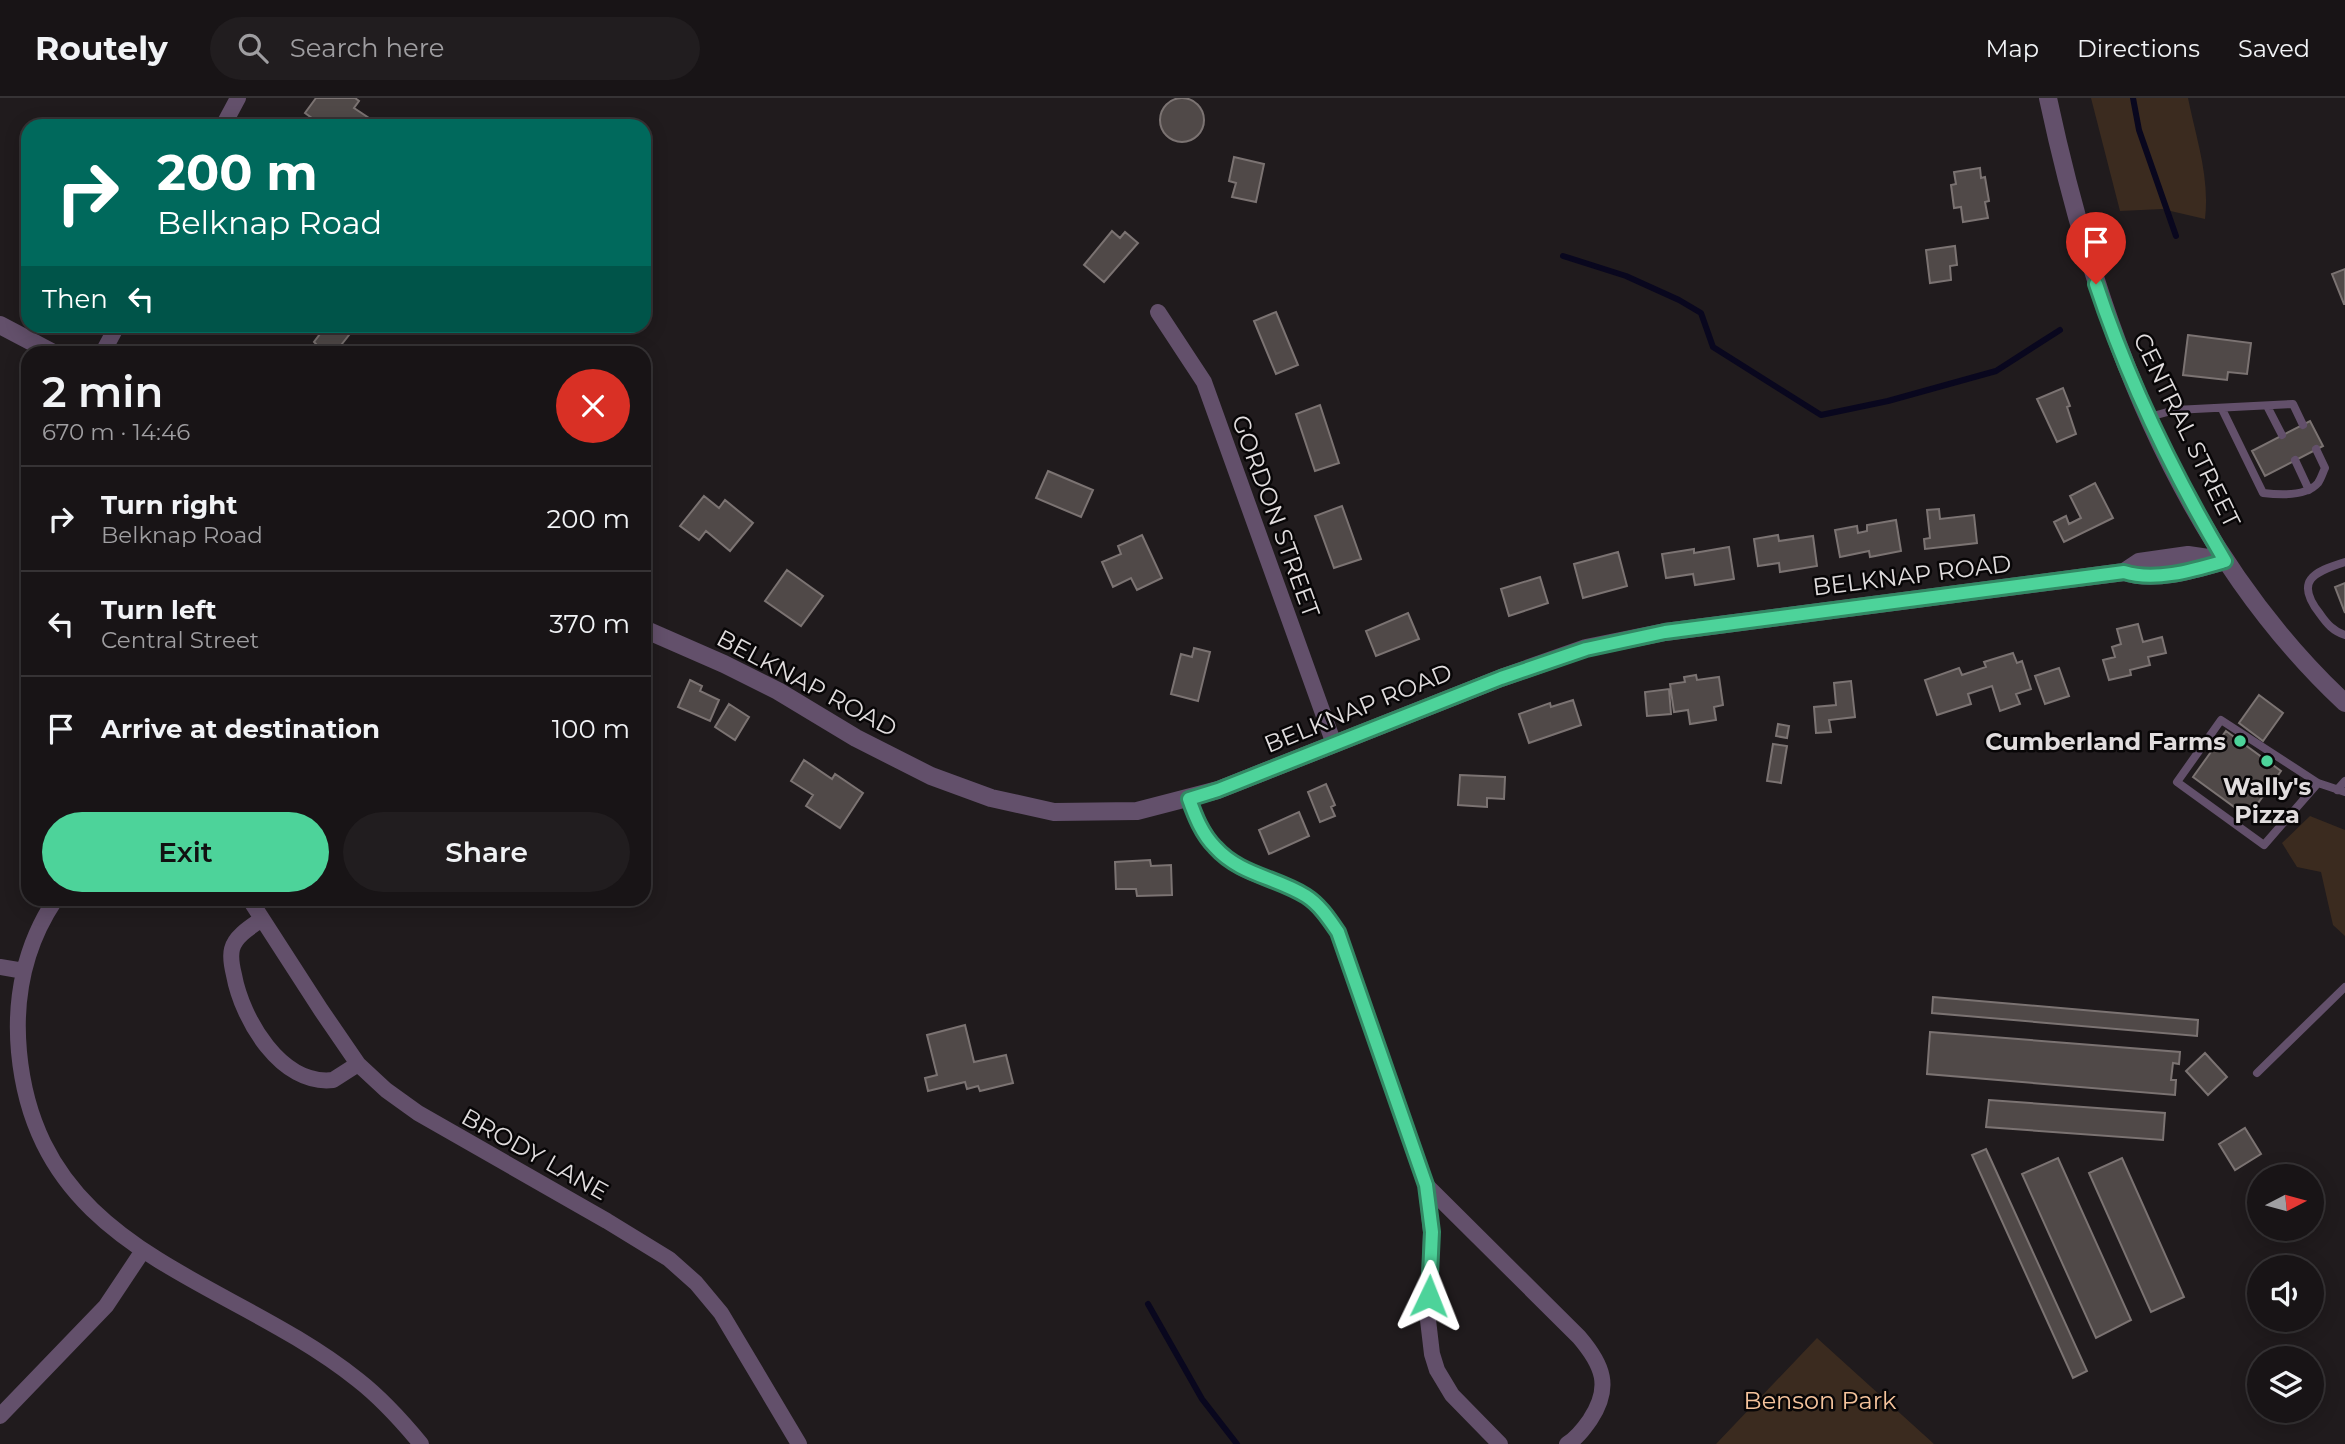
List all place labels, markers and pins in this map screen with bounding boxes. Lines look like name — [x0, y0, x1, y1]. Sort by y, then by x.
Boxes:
pin — [2066, 212, 2126, 284]
place label: Cumberland Farms — [1985, 727, 2226, 756]
marker: Cumberland Farms — [2232, 733, 2248, 749]
marker: Wally's Pizza — [2259, 753, 2275, 769]
place label: Wally's Pizza — [2223, 772, 2311, 829]

